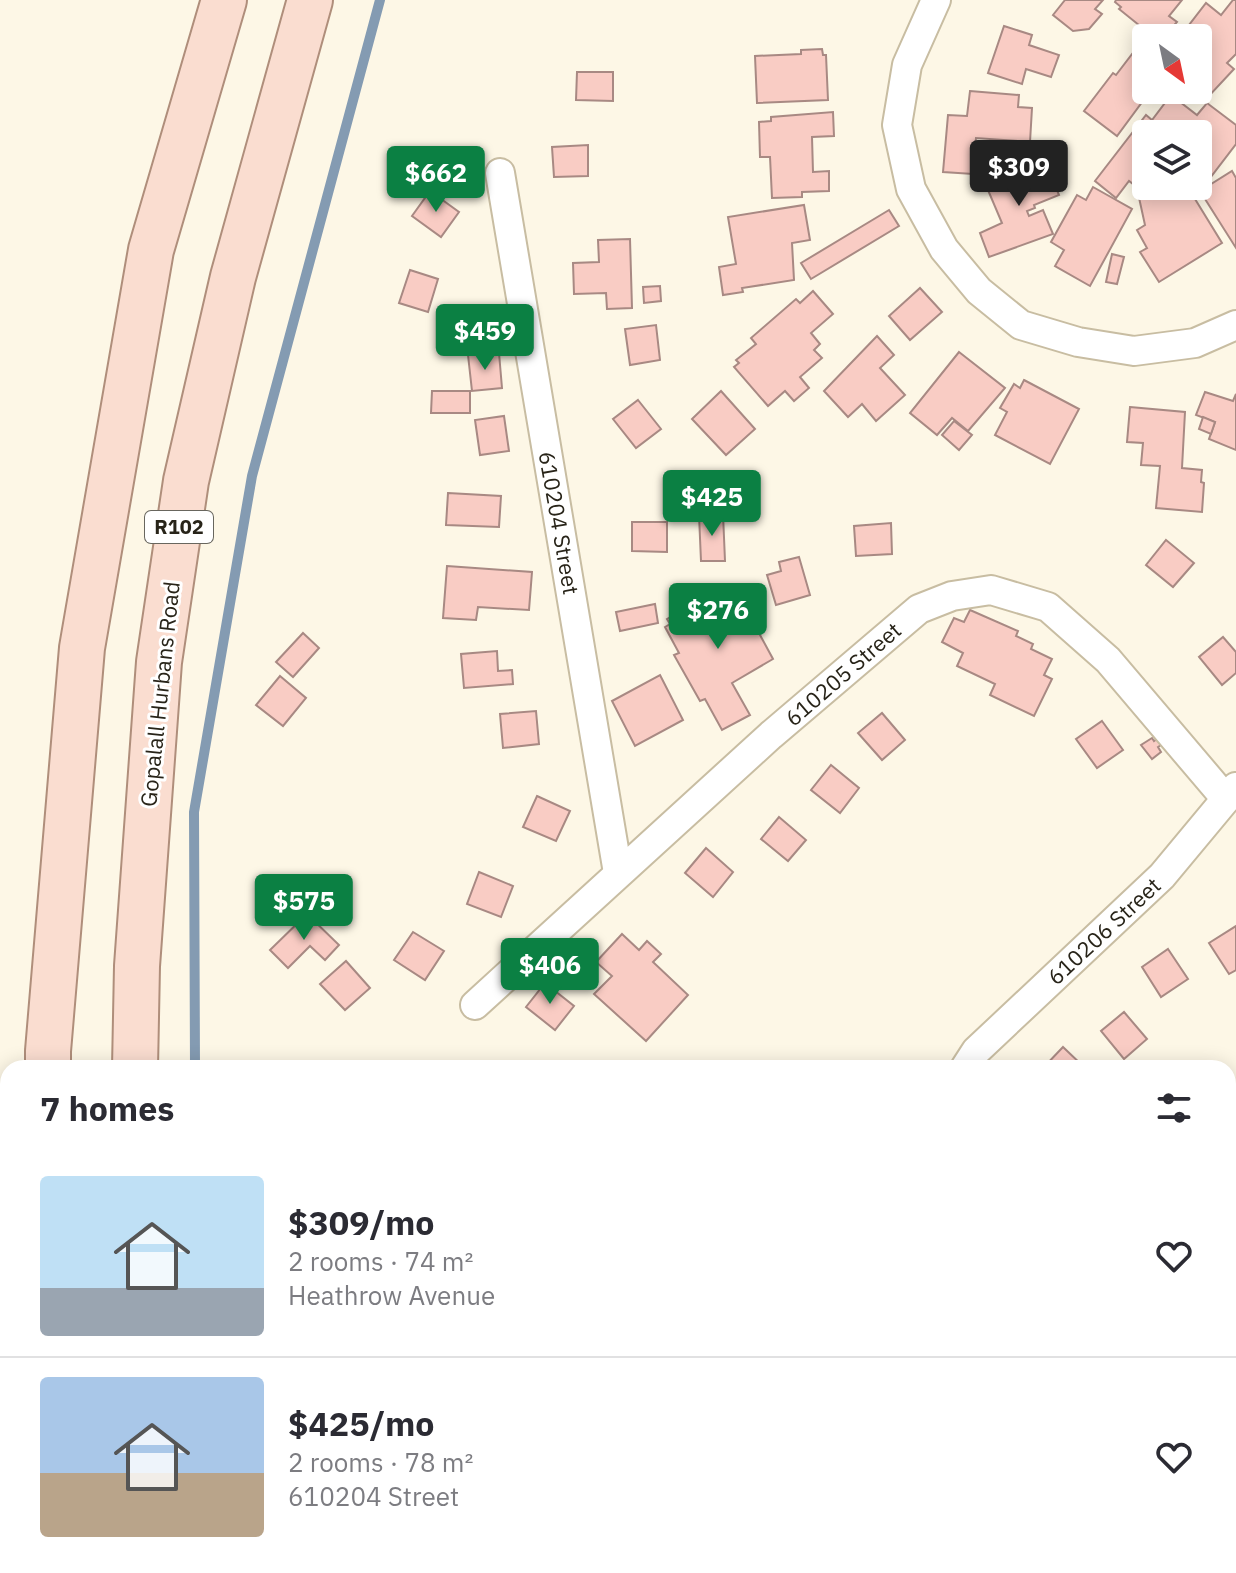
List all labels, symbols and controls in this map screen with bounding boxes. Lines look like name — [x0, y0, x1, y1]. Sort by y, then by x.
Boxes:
north arrow — [1132, 24, 1212, 104]
map controls — [1132, 24, 1212, 200]
button: layers — [1132, 120, 1212, 200]
pin: $309 — [972, 140, 1066, 208]
pin: $662 — [389, 146, 483, 214]
text: $309 — [988, 149, 1050, 183]
text: $662 — [405, 155, 467, 189]
pin: $459 — [438, 304, 532, 372]
text: $459 — [454, 313, 516, 347]
street label: 610204 Street — [533, 449, 586, 597]
pin: $425 — [665, 470, 759, 538]
text: $425 — [681, 479, 743, 513]
road number: R102 — [145, 511, 213, 543]
street label: Gopalall Hurbans Road — [133, 580, 186, 808]
pin: $276 — [671, 583, 765, 651]
text: $276 — [687, 592, 749, 626]
street label: 610205 Street — [779, 615, 907, 732]
street label: 610206 Street — [1041, 871, 1166, 991]
pin: $575 — [257, 874, 351, 942]
text: $575 — [273, 883, 335, 917]
pin: $406 — [503, 938, 597, 1006]
text: $406 — [519, 947, 581, 981]
text: 7 homes — [40, 1086, 175, 1130]
icon: filters — [1152, 1086, 1196, 1130]
text: $309/mo — [288, 1200, 435, 1244]
icon: home — [104, 1208, 200, 1304]
icon: heart — [1152, 1234, 1196, 1278]
text: 2 rooms · 74 m² — [288, 1244, 473, 1278]
text: Heathrow Avenue — [288, 1278, 495, 1312]
text: $425/mo — [288, 1401, 435, 1445]
icon: home — [104, 1409, 200, 1505]
icon: heart — [1152, 1435, 1196, 1479]
text: 2 rooms · 78 m² — [288, 1445, 473, 1479]
text: 610204 Street — [288, 1479, 459, 1513]

